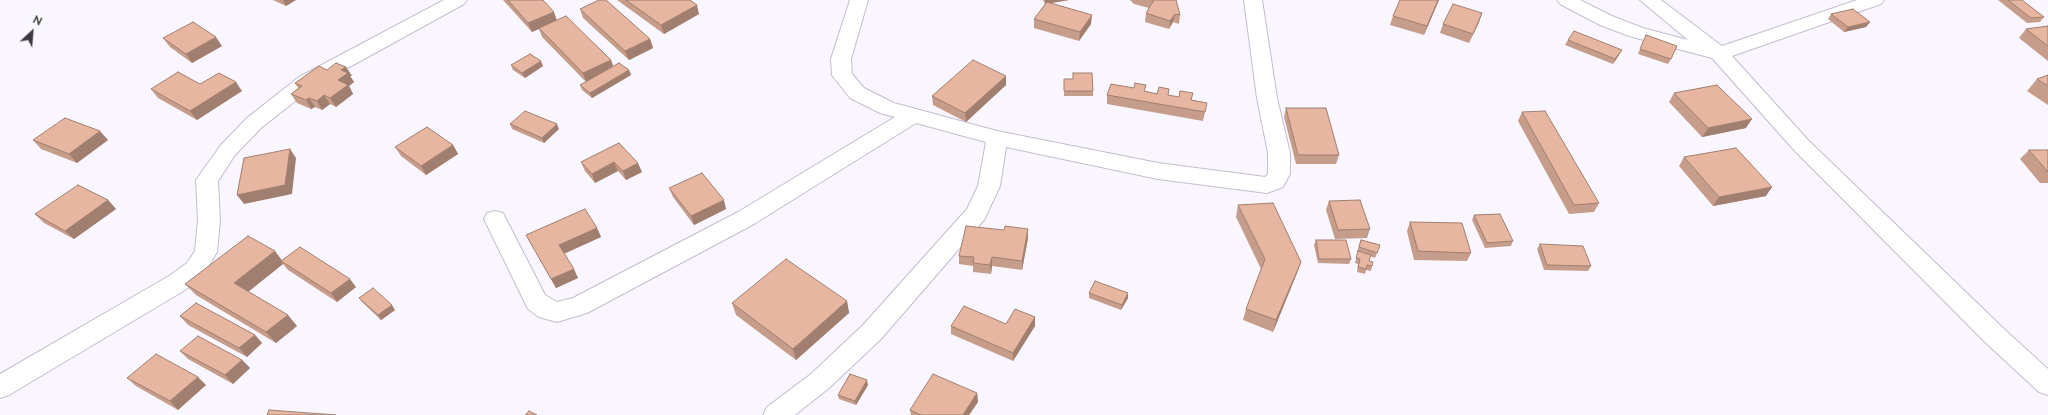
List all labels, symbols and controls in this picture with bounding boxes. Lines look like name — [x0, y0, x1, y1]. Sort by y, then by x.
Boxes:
north arrow — [12, 12, 52, 52]
text: N — [31, 13, 44, 28]

